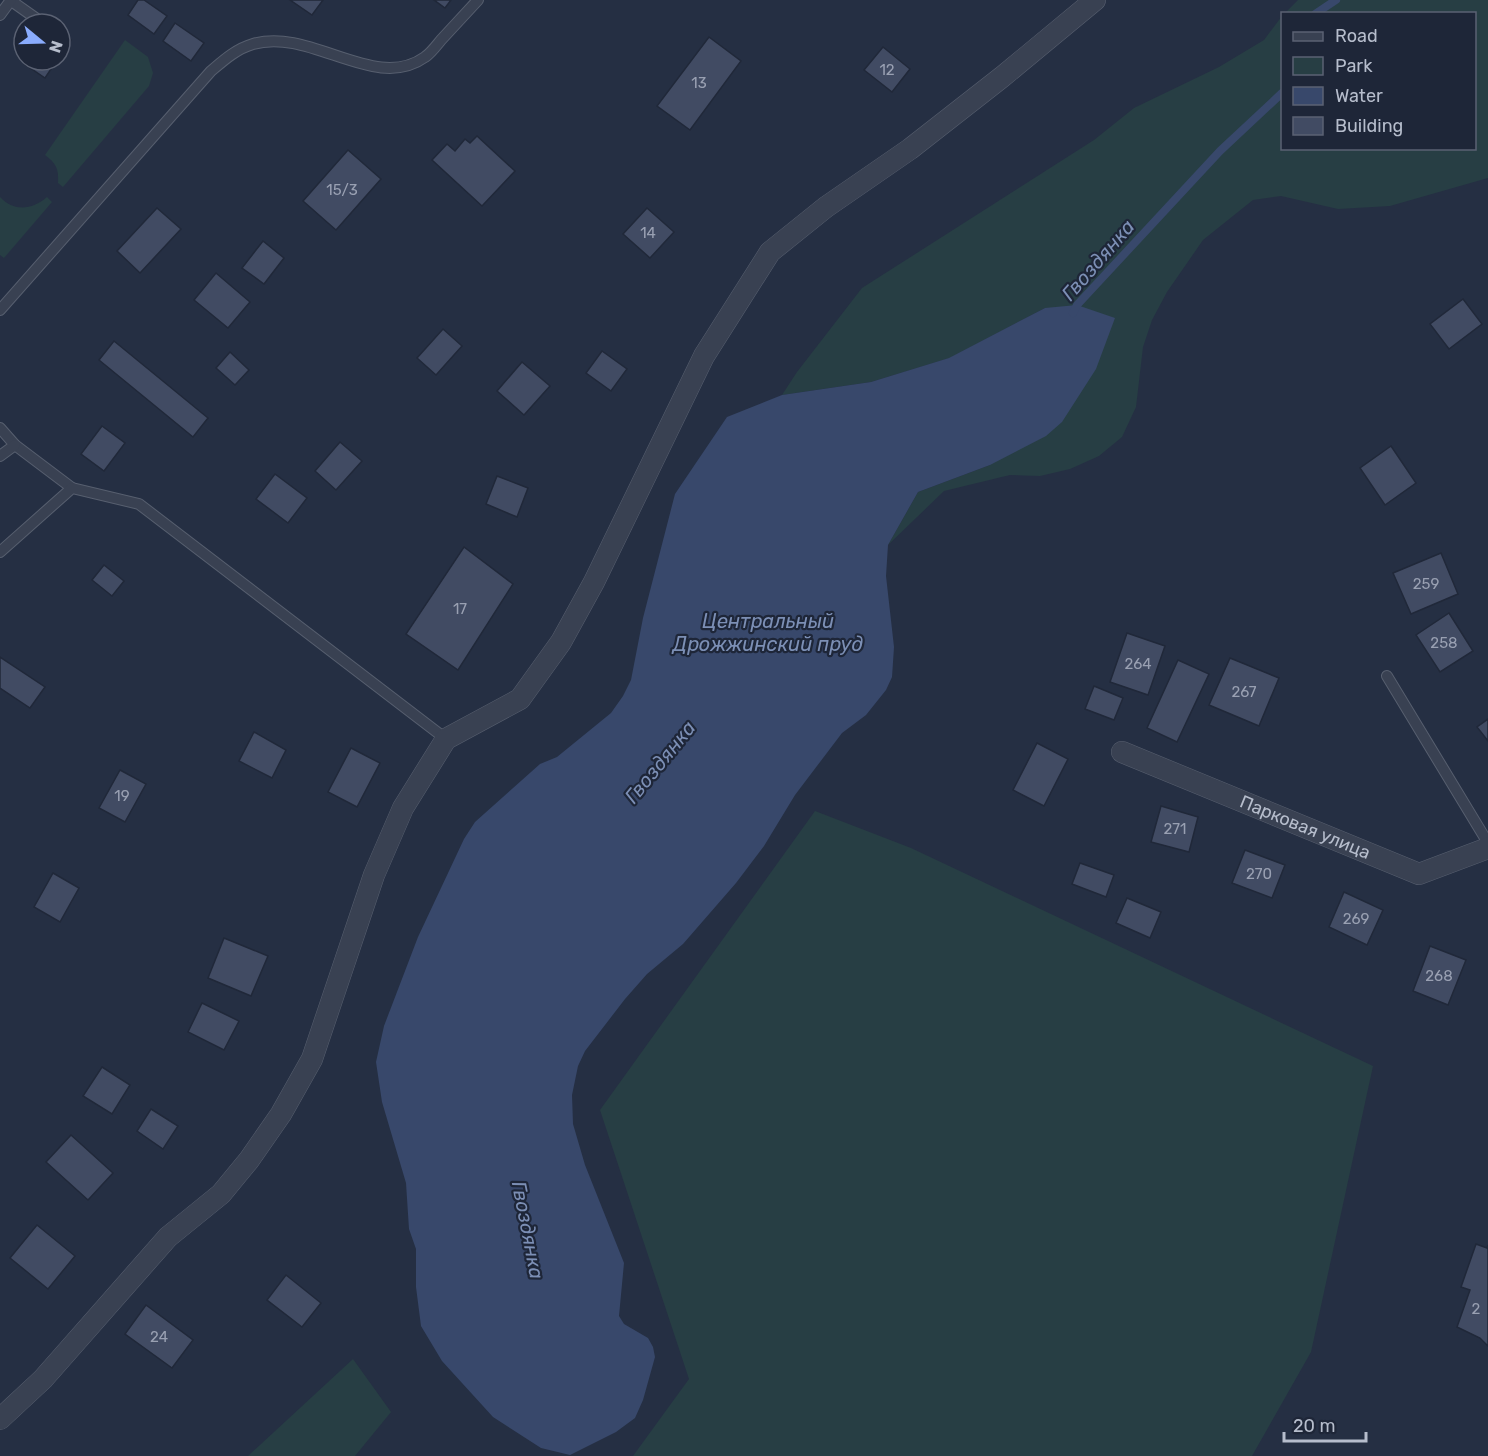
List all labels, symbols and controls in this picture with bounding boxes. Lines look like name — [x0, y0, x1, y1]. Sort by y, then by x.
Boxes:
north arrow — [12, 12, 72, 72]
legend — [1281, 12, 1476, 150]
text: Road — [1335, 25, 1378, 47]
text: N — [45, 38, 67, 55]
text: Park — [1335, 55, 1373, 77]
house number: 12 — [879, 61, 895, 79]
house number: 13 — [691, 74, 707, 92]
text: Water — [1335, 85, 1383, 107]
text: Building — [1335, 115, 1403, 137]
house number: 15/3 — [326, 181, 358, 199]
water label: Гвоздянка — [1056, 215, 1140, 305]
house number: 14 — [640, 224, 656, 242]
house number: 259 — [1413, 575, 1439, 593]
house number: 17 — [453, 600, 467, 618]
water label: Центральный Дрожжинский пруд — [671, 609, 864, 656]
house number: 258 — [1430, 634, 1458, 652]
house number: 264 — [1124, 655, 1152, 673]
house number: 267 — [1231, 683, 1257, 701]
water label: Гвоздянка — [620, 716, 701, 808]
house number: 19 — [114, 787, 130, 805]
street label: Парковая улица — [1237, 791, 1374, 864]
house number: 271 — [1164, 820, 1186, 838]
house number: 270 — [1246, 865, 1272, 883]
house number: 269 — [1343, 910, 1369, 928]
house number: 268 — [1425, 967, 1453, 985]
water label: Гвоздянка — [507, 1179, 549, 1281]
house number: 2 — [1472, 1300, 1481, 1318]
house number: 24 — [150, 1328, 168, 1346]
scale bar — [1284, 1405, 1366, 1443]
text: 20 m — [1293, 1415, 1335, 1437]

